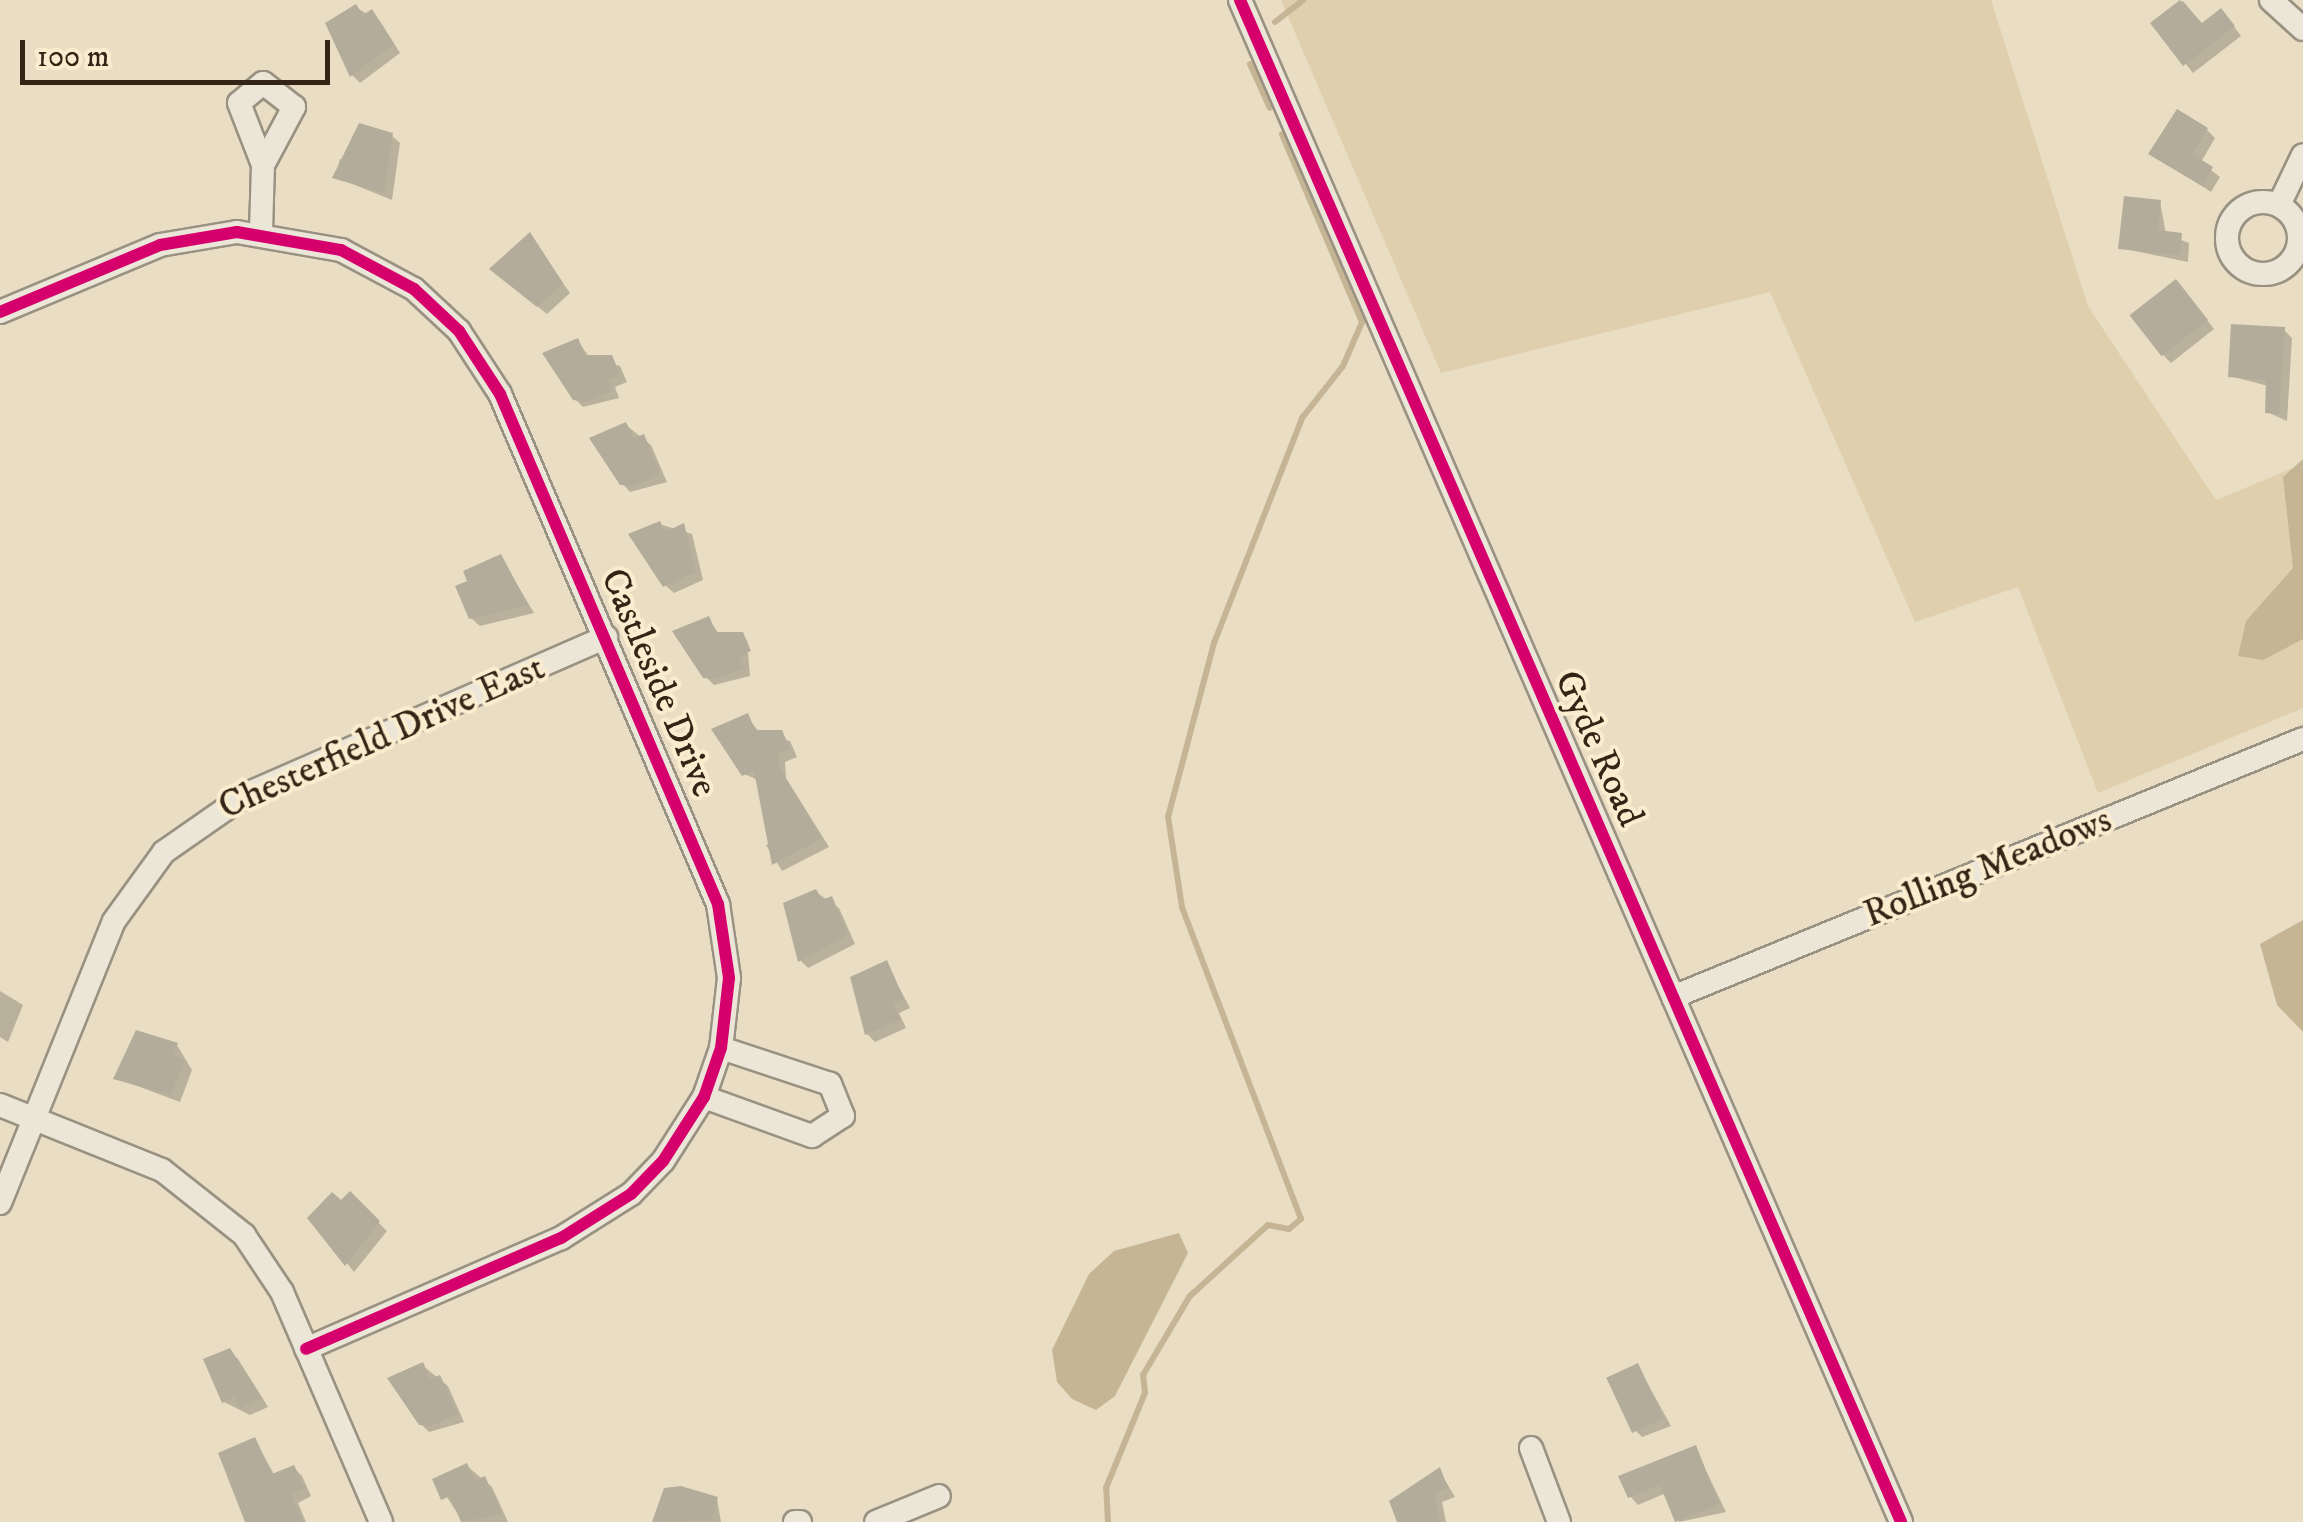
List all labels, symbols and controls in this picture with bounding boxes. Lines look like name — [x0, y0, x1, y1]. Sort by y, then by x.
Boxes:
scale bar — [25, 20, 335, 82]
text: 100 m — [37, 39, 109, 76]
street label: Castleside Drive — [589, 562, 727, 804]
street label: Chesterfield Drive East — [212, 646, 552, 830]
street label: Gyde Road — [1543, 664, 1653, 834]
street label: Rolling Meadows — [1858, 798, 2118, 938]

